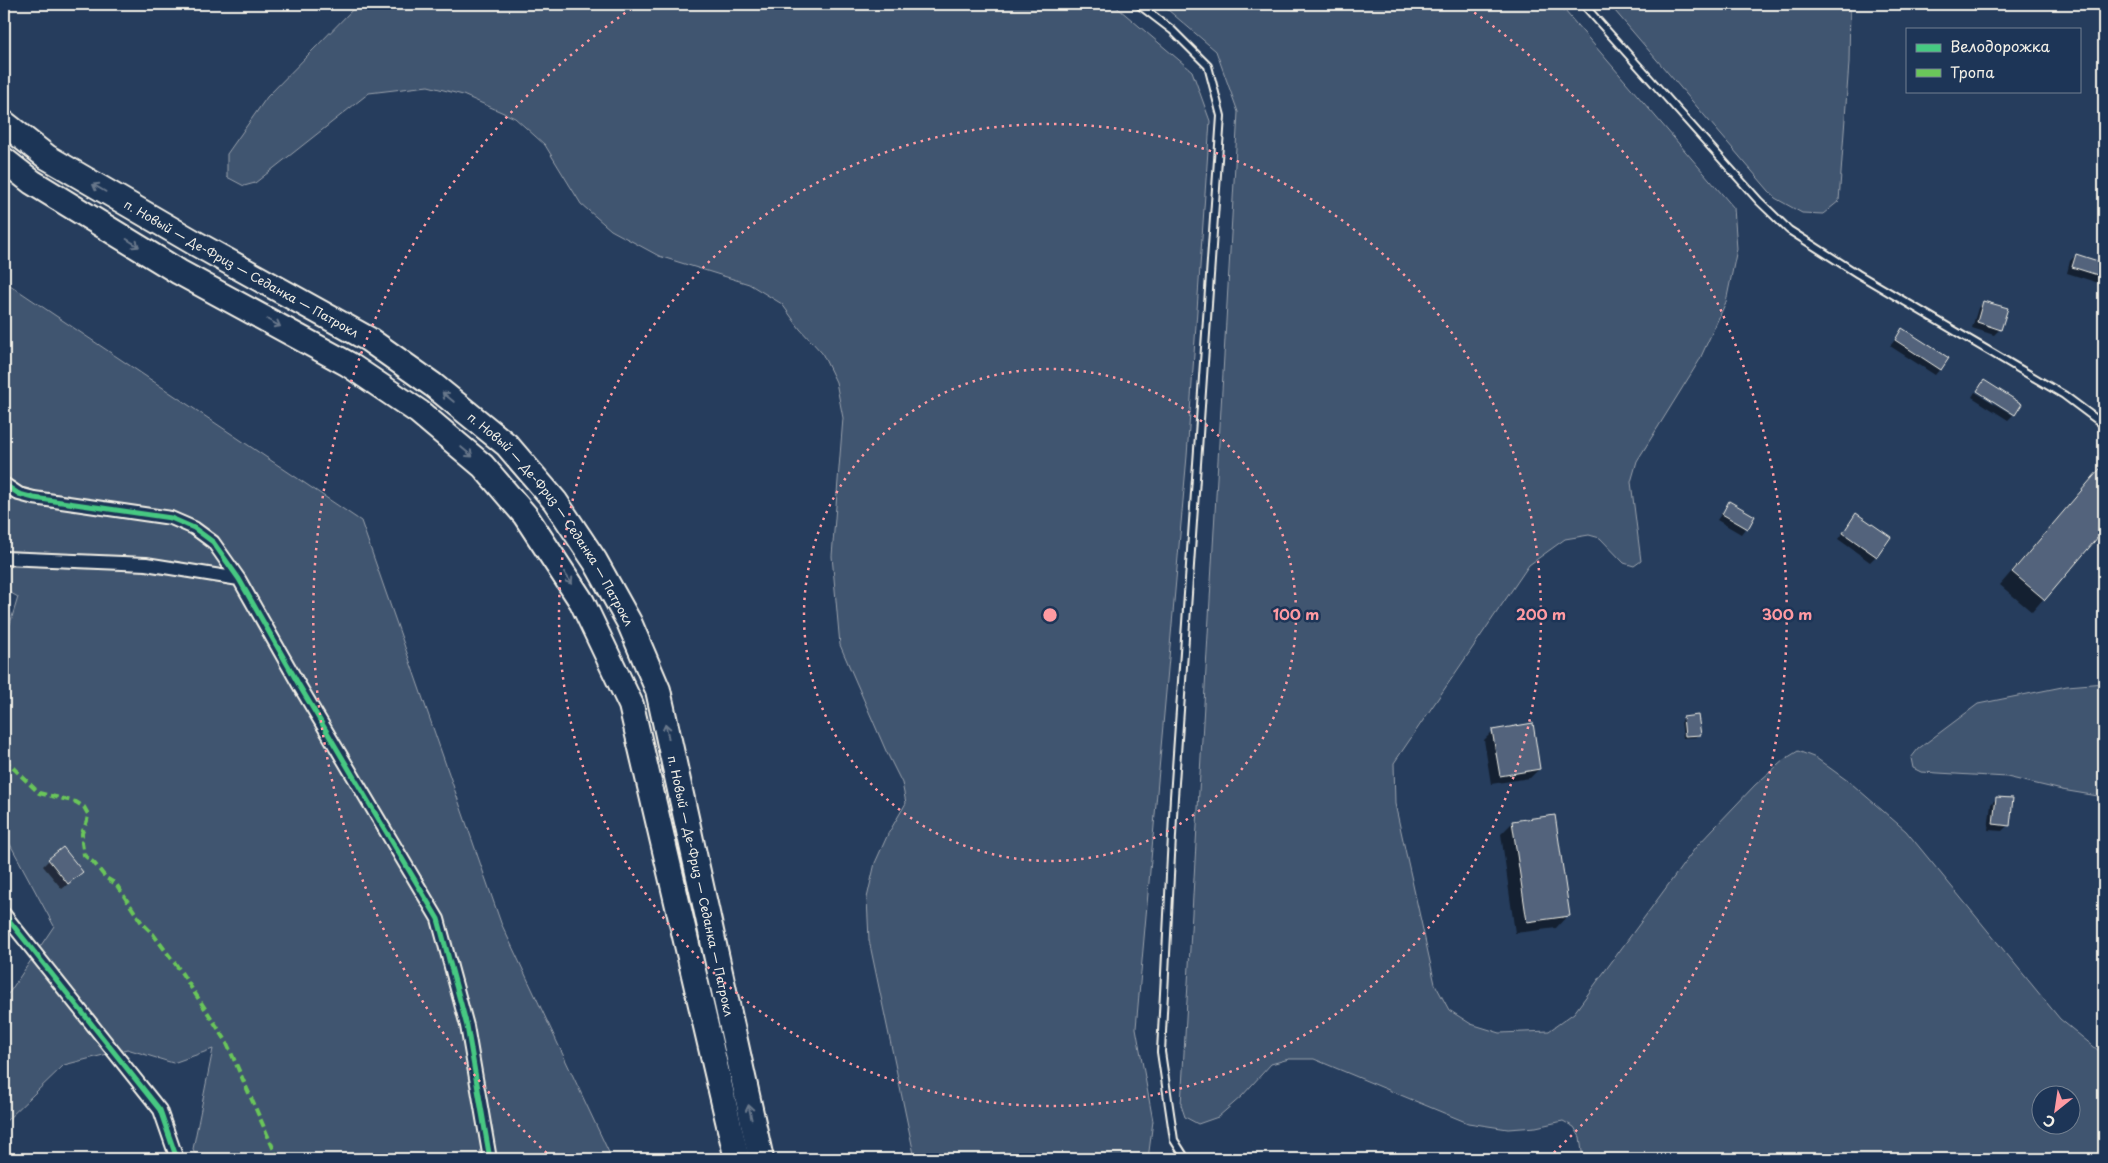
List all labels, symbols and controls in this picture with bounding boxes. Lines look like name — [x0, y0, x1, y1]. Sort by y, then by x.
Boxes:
legend — [1906, 28, 2080, 92]
text: Велодорожка — [1950, 34, 2051, 57]
text: Тропа — [1950, 60, 1995, 83]
one-way arrow — [92, 182, 106, 192]
street label: п. Новый — Де-Фриз — Седанка — Патрокл — [121, 195, 362, 341]
one-way arrow — [125, 239, 139, 249]
one-way arrow — [266, 319, 281, 329]
one-way arrow — [442, 391, 455, 402]
street label: п. Новый — Де-Фриз — Седанка — Патрокл — [464, 408, 638, 629]
one-way arrow — [460, 446, 473, 457]
one-way arrow — [563, 571, 573, 585]
text: 100 m — [1273, 602, 1319, 625]
text: 200 m — [1516, 602, 1566, 625]
text: 300 m — [1762, 602, 1812, 625]
centre of rings — [1041, 606, 1059, 624]
one-way arrow — [662, 723, 671, 739]
street label: п. Новый — Де-Фриз — Седанка — Патрокл — [664, 754, 738, 1018]
north arrow — [2030, 1086, 2080, 1136]
one-way arrow — [745, 1104, 754, 1120]
text: С — [2039, 1110, 2059, 1133]

